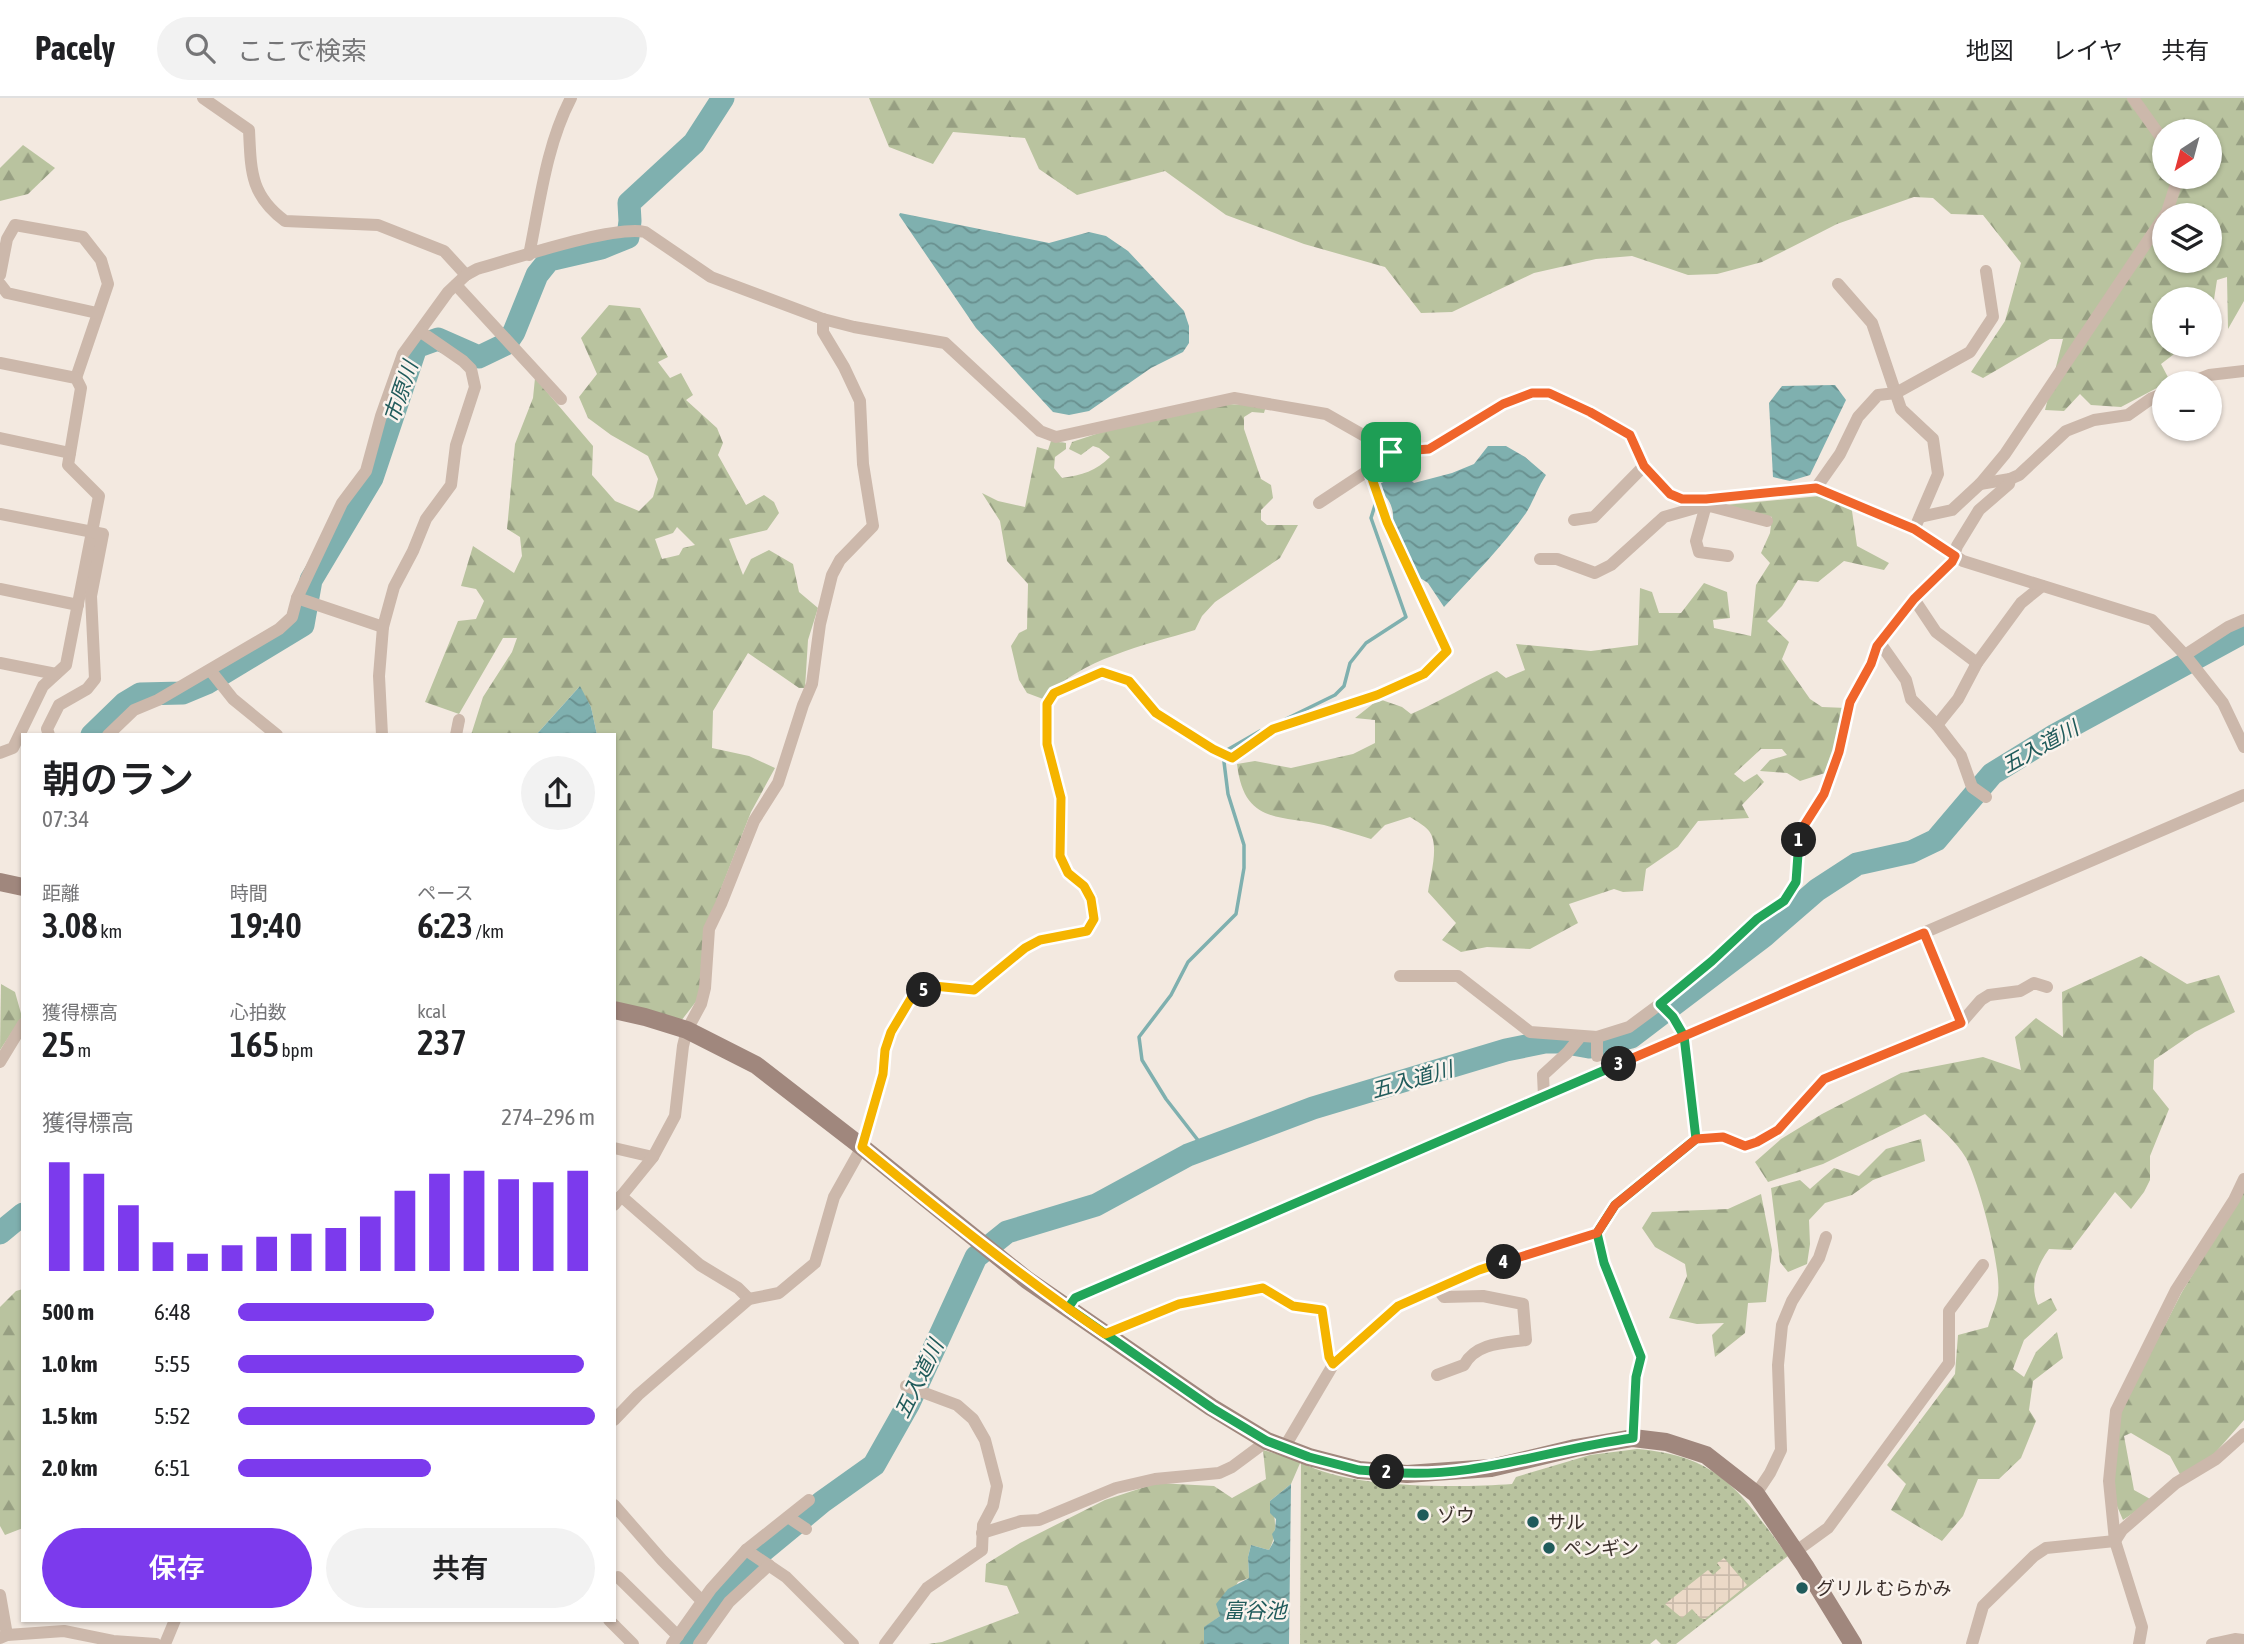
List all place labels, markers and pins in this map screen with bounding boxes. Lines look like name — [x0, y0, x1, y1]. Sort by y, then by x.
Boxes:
pin — [1361, 422, 1421, 482]
pin: 1 — [1782, 822, 1816, 858]
pin: 5 — [906, 972, 942, 1008]
pin: 3 — [1602, 1046, 1636, 1082]
pin: 4 — [1486, 1244, 1522, 1280]
pin: 2 — [1370, 1454, 1404, 1490]
place label: ゾウ — [1437, 1504, 1475, 1526]
marker: ゾウ — [1415, 1507, 1431, 1523]
place label: サル — [1547, 1511, 1585, 1533]
marker: サル — [1525, 1514, 1541, 1530]
place label: ペンギン — [1563, 1537, 1639, 1559]
marker: ペンギン — [1541, 1540, 1557, 1556]
place label: グリル むらかみ — [1816, 1577, 1952, 1599]
marker: グリル むらかみ — [1794, 1580, 1810, 1596]

